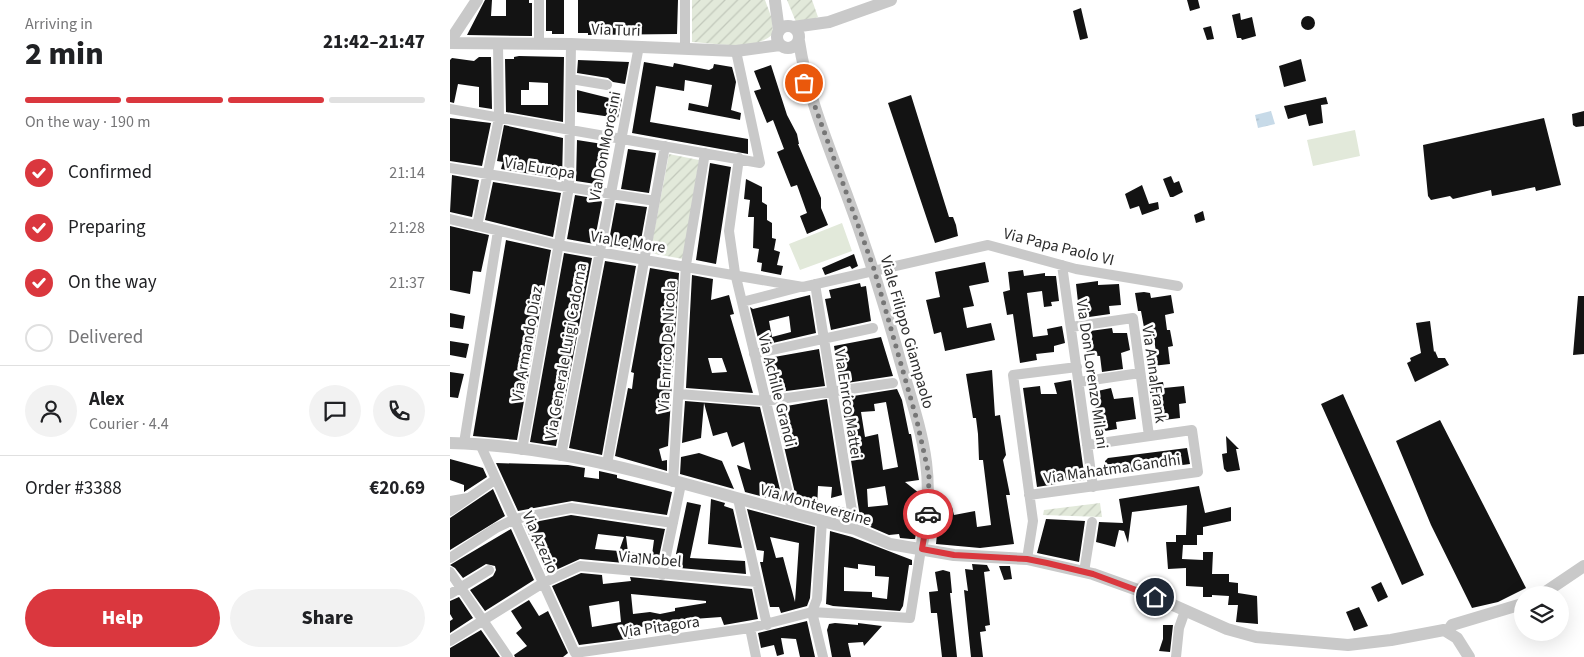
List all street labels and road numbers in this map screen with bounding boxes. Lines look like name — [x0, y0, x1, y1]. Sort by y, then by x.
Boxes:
street label: Via Turi — [591, 18, 641, 42]
street label: Via Don Morosini — [584, 89, 626, 203]
street label: Via Europa — [503, 152, 577, 184]
street label: Via Papa Paolo VI — [1001, 223, 1116, 271]
street label: Via Le More — [589, 225, 667, 259]
street label: Viale Filippo Giampaolo — [875, 253, 939, 411]
street label: Via Generale Luigi Cadorna — [540, 261, 592, 441]
street label: Via Enrico De Nicola — [653, 280, 681, 413]
street label: Via Armando Diaz — [506, 284, 548, 404]
street label: Via Don Lorenzo Milani — [1071, 298, 1113, 451]
street label: Via Anna Frank — [1136, 324, 1172, 424]
street label: Via Achille Grandi — [752, 331, 802, 449]
street label: Via Enrico Mattei — [828, 348, 868, 460]
street label: Via Mahatma Gandhi — [1042, 449, 1182, 489]
street label: Via Montevergine — [757, 479, 874, 531]
street label: Via Azezio — [517, 508, 564, 577]
street label: Via Nobel — [617, 545, 682, 573]
street label: Via Pitagora — [619, 611, 701, 643]

